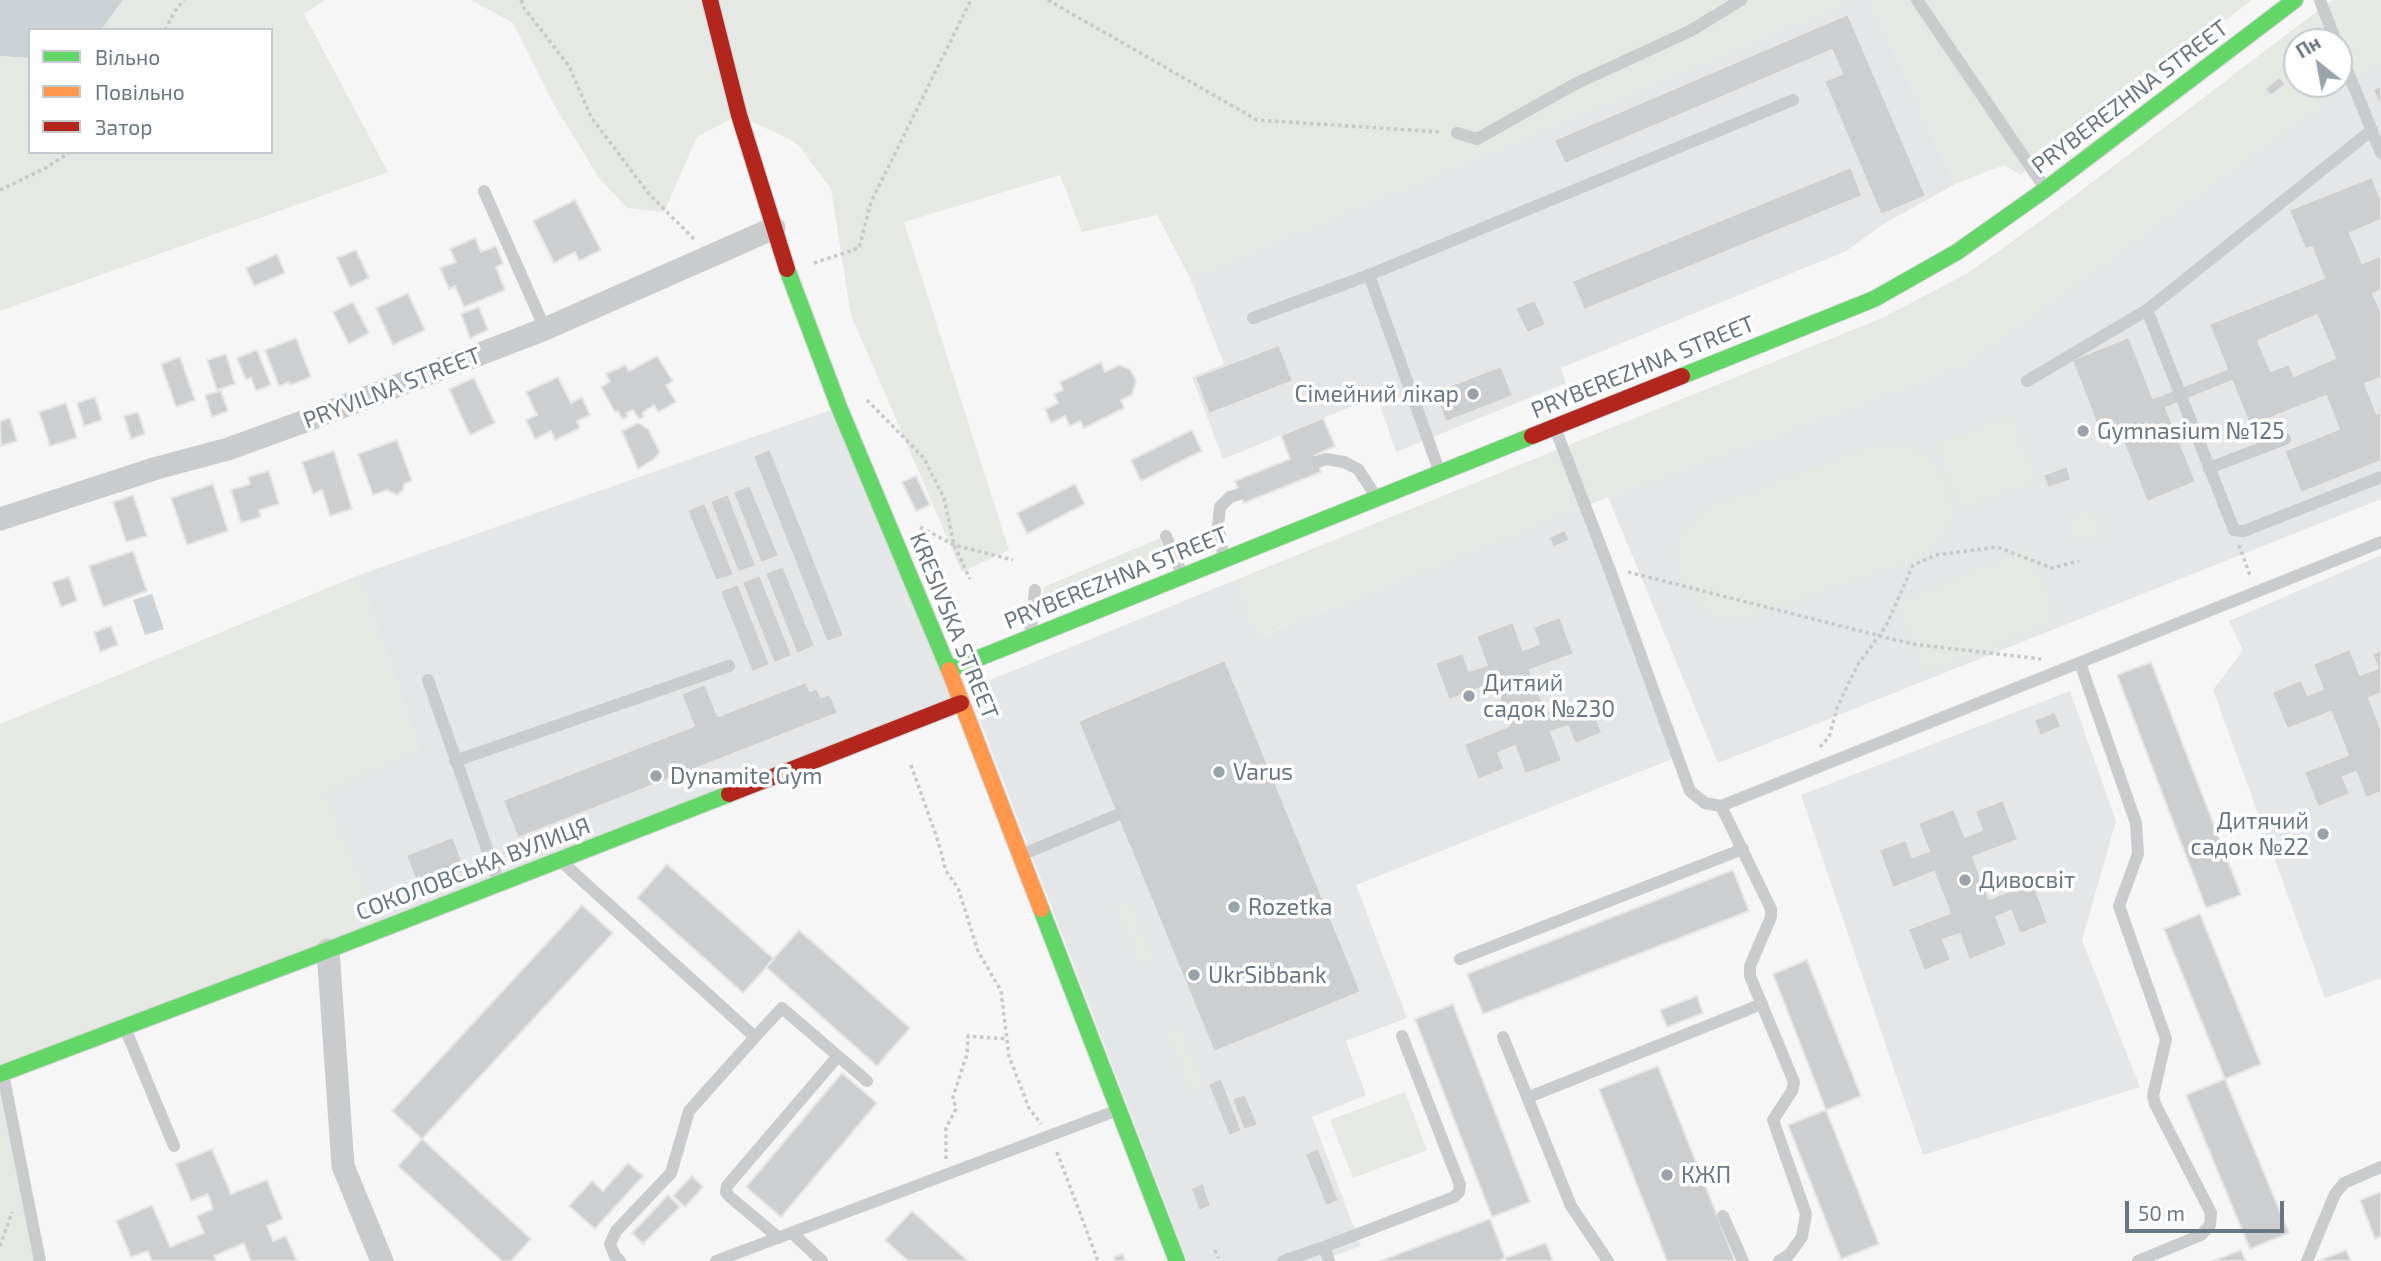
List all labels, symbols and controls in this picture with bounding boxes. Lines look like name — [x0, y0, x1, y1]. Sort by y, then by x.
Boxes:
street label: PRYBEREZHNA STREET — [2026, 14, 2234, 180]
legend — [28, 28, 273, 154]
north arrow — [2283, 28, 2353, 98]
text: Пн — [2291, 30, 2324, 63]
text: Вільно — [95, 44, 160, 69]
text: Повільно — [95, 79, 185, 104]
text: Затор — [95, 114, 153, 139]
street label: PRYBEREZHNA STREET — [1527, 310, 1759, 424]
street label: PRYVILNA STREET — [299, 341, 485, 435]
place label: Сімейний лікар — [1294, 380, 1459, 408]
marker: Сімейний лікар — [1465, 386, 1481, 402]
place label: Gymnasium №125 — [2097, 417, 2284, 445]
marker: Gymnasium №125 — [2075, 423, 2091, 439]
street label: PRYBEREZHNA STREET — [1000, 521, 1232, 635]
street label: KRESIVSKA STREET — [904, 529, 1004, 723]
place label: Дитяий садок №230 — [1483, 669, 1615, 723]
marker: Дитяий садок №230 — [1461, 688, 1477, 704]
place label: Varus — [1233, 758, 1293, 786]
place label: Dynamite Gym — [670, 762, 822, 790]
marker: Varus — [1211, 764, 1227, 780]
marker: Dynamite Gym — [648, 768, 664, 784]
place label: Дитячий садок №22 — [2191, 807, 2309, 861]
street label: СОКОЛОВСЬКА ВУЛИЦЯ — [352, 812, 594, 926]
marker: Дитячий садок №22 — [2315, 826, 2331, 842]
place label: Дивосвіт — [1979, 866, 2075, 894]
marker: Дивосвіт — [1957, 872, 1973, 888]
place label: Rozetka — [1248, 893, 1332, 921]
marker: Rozetka — [1226, 899, 1242, 915]
place label: UkrSibbank — [1208, 961, 1327, 989]
marker: UkrSibbank — [1186, 967, 1202, 983]
place label: КЖП — [1681, 1161, 1731, 1189]
marker: КЖП — [1659, 1167, 1675, 1183]
scale bar — [2129, 1188, 2288, 1232]
text: 50 m — [2138, 1200, 2185, 1225]

